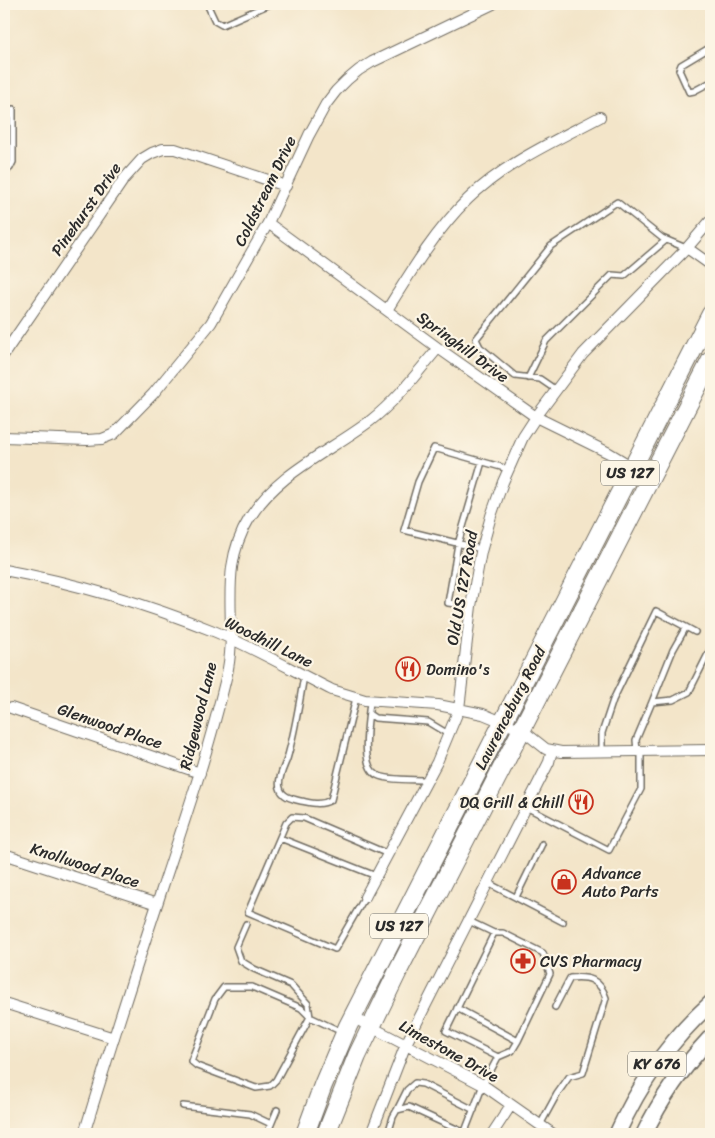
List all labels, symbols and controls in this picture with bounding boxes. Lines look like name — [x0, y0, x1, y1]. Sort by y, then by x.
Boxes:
street label: Coldstream Drive — [226, 131, 304, 251]
street label: Pinehurst Drive — [43, 156, 129, 262]
street label: Springhill Drive — [411, 303, 515, 391]
road number: US 127 — [601, 460, 659, 486]
street label: Old US 127 Road — [438, 527, 487, 648]
street label: Woodhill Lane — [220, 608, 318, 676]
street label: Lawrenceburg Road — [466, 639, 554, 775]
place label: Domino's — [426, 655, 490, 684]
restaurant icon: Domino's — [395, 656, 421, 682]
street label: Ridgewood Lane — [171, 659, 225, 773]
street label: Glenwood Place — [53, 694, 167, 758]
place label: DQ Grill & Chill — [459, 788, 564, 817]
restaurant icon: DQ Grill & Chill — [568, 789, 594, 815]
street label: Knollwood Place — [26, 834, 144, 896]
place label: Advance Auto Parts — [581, 859, 659, 906]
shop icon: Advance Auto Parts — [551, 869, 577, 895]
road number: US 127 — [370, 914, 428, 938]
place label: CVS Pharmacy — [540, 947, 642, 976]
pharmacy icon: CVS Pharmacy — [510, 948, 536, 974]
street label: Limestone Drive — [394, 1011, 505, 1091]
road number: KY 676 — [628, 1052, 686, 1076]

